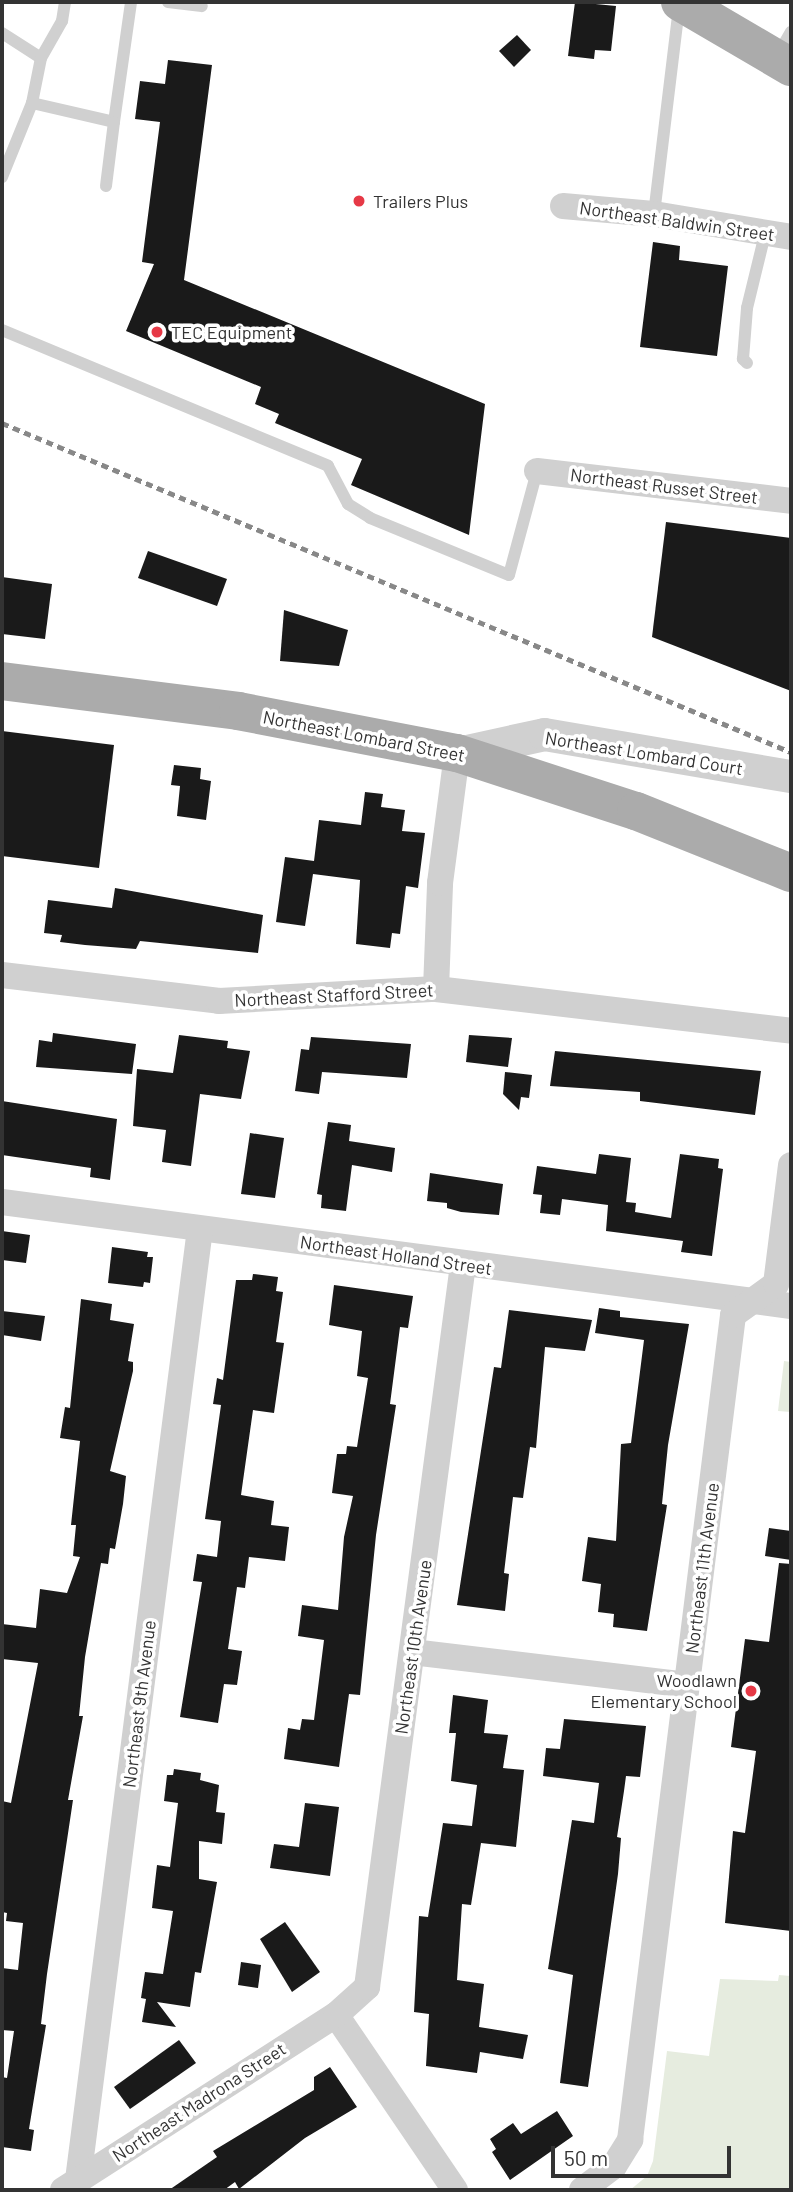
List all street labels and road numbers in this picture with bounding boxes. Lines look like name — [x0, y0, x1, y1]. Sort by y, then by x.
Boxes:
street label: Northeast Baldwin Street — [578, 197, 776, 245]
street label: Northeast Russet Street — [569, 464, 759, 508]
street label: Northeast Lombard Street — [261, 706, 467, 766]
street label: Northeast Lombard Court — [544, 727, 744, 779]
street label: Northeast Stafford Street — [234, 979, 434, 1011]
street label: Northeast Holland Street — [299, 1231, 493, 1279]
street label: Northeast 11th Avenue — [681, 1481, 723, 1655]
street label: Northeast 10th Avenue — [390, 1558, 436, 1736]
street label: Northeast 9th Avenue — [118, 1619, 160, 1789]
street label: Northeast Madrona Street — [108, 2038, 290, 2166]

